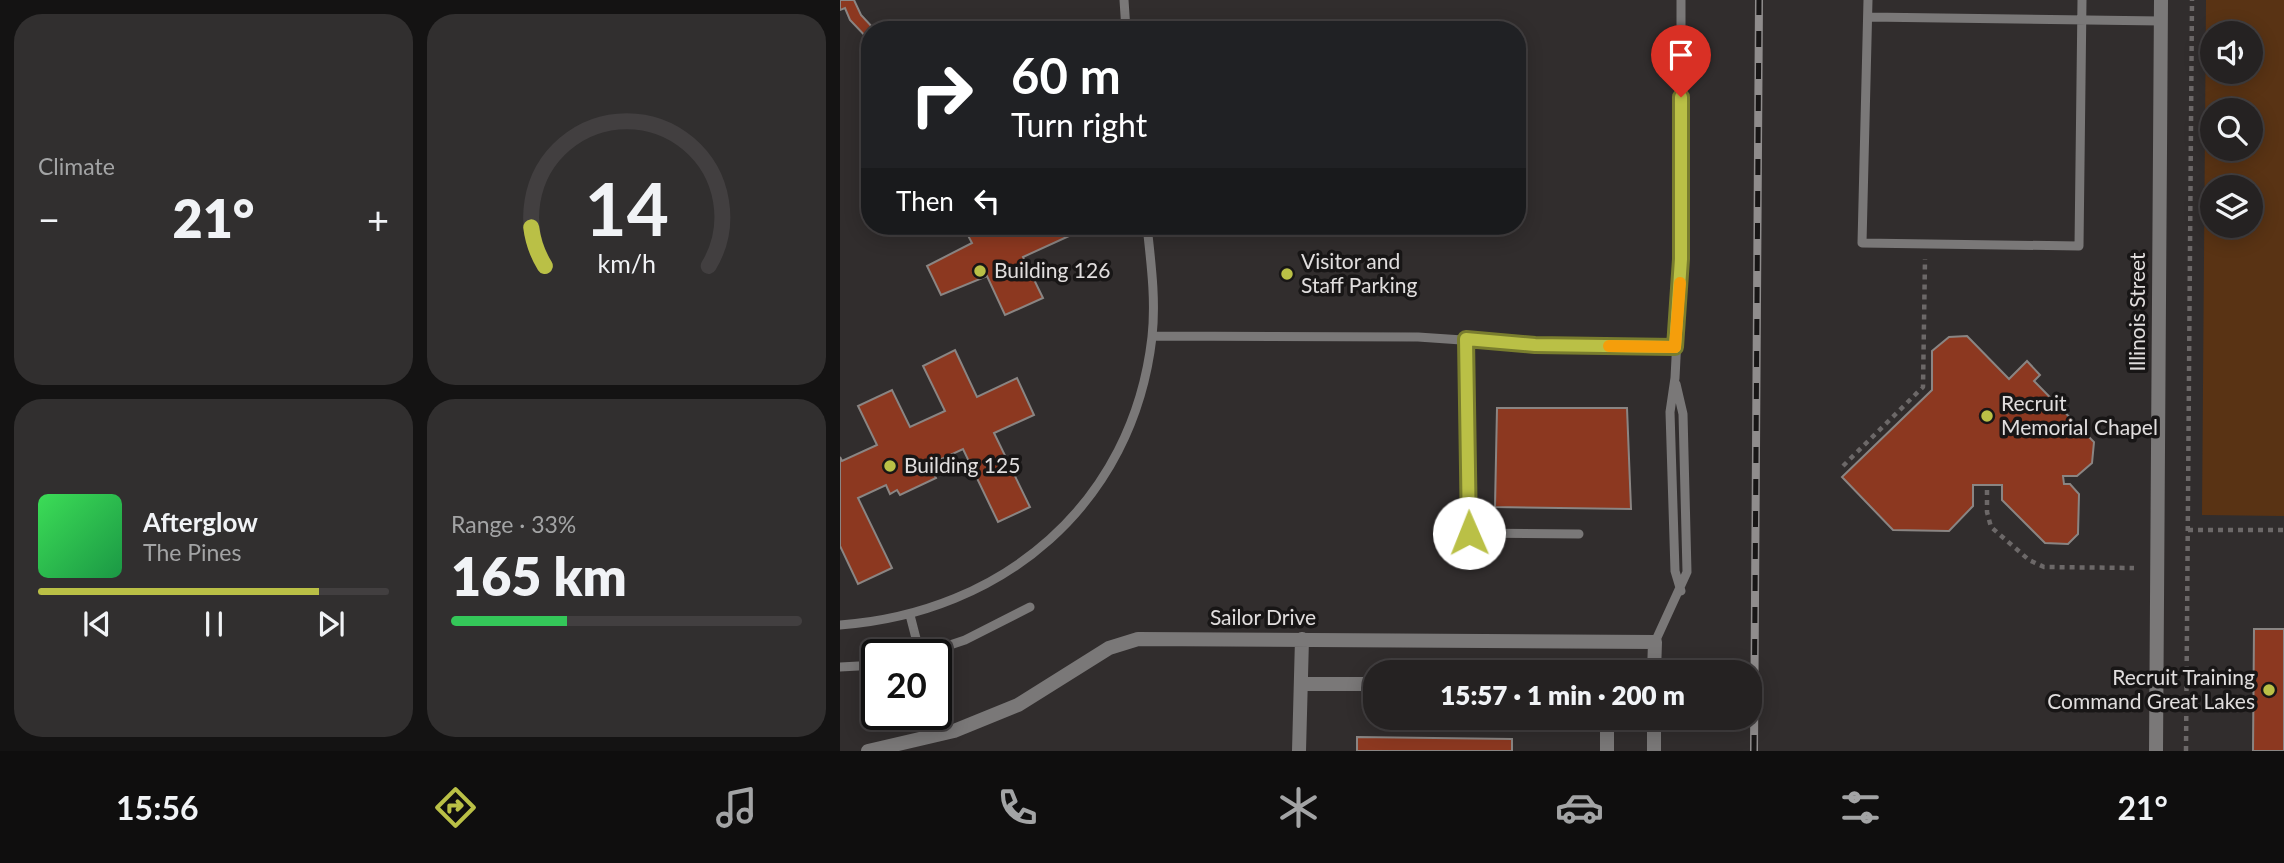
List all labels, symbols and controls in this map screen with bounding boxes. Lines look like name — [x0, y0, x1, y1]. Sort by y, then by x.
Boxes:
map controls — [2200, 21, 2263, 238]
button: sound — [2200, 21, 2263, 84]
pin — [1651, 25, 1711, 97]
icon: arrive — [1662, 36, 1700, 74]
text: 60 m — [1011, 46, 1121, 104]
icon: right — [896, 49, 987, 140]
button: search — [2200, 98, 2263, 161]
text: Turn right — [1011, 105, 1147, 144]
text: Climate — [38, 152, 115, 180]
text: 14 — [584, 164, 669, 252]
button: layers — [2200, 175, 2263, 238]
icon: left — [968, 182, 1006, 220]
text: Then — [896, 185, 954, 217]
text: 21° — [173, 187, 254, 249]
text: − — [38, 196, 60, 242]
text: + — [367, 196, 389, 242]
text: km/h — [597, 247, 656, 277]
place label: Visitor and Staff Parking — [1301, 248, 1417, 297]
street label: Illinois Street — [2124, 252, 2149, 372]
place label: Building 126 — [994, 257, 1110, 282]
marker: Building 126 — [972, 263, 988, 279]
marker: Visitor and Staff Parking — [1279, 266, 1295, 282]
place label: Recruit Memorial Chapel — [2001, 390, 2158, 439]
marker: Recruit Memorial Chapel — [1979, 408, 1995, 424]
place label: Building 125 — [904, 452, 1020, 477]
marker: Building 125 — [882, 458, 898, 474]
position arrow — [1432, 496, 1506, 570]
text: Afterglow — [143, 506, 258, 538]
text: Range · 33% — [451, 510, 576, 538]
text: The Pines — [143, 538, 241, 566]
text: 165 km — [451, 545, 627, 607]
street label: Sailor Drive — [1210, 604, 1316, 629]
icon: previous — [78, 605, 116, 643]
icon: pause — [195, 605, 233, 643]
icon: next — [312, 605, 350, 643]
speed limit sign: 20 — [861, 639, 952, 730]
place label: Recruit Training Command Great Lakes — [2047, 664, 2255, 713]
text: 15:57 · 1 min · 200 m — [1440, 679, 1685, 711]
marker: Recruit Training Command Great Lakes — [2261, 682, 2277, 698]
icon: directions — [431, 783, 480, 832]
icon: music — [712, 783, 761, 832]
icon: phone — [993, 783, 1042, 832]
icon: climate — [1274, 783, 1323, 832]
icon: car — [1555, 783, 1604, 832]
icon: filters — [1836, 783, 1885, 832]
text: 15:56 — [116, 788, 199, 827]
text: 21° — [2117, 788, 2168, 827]

